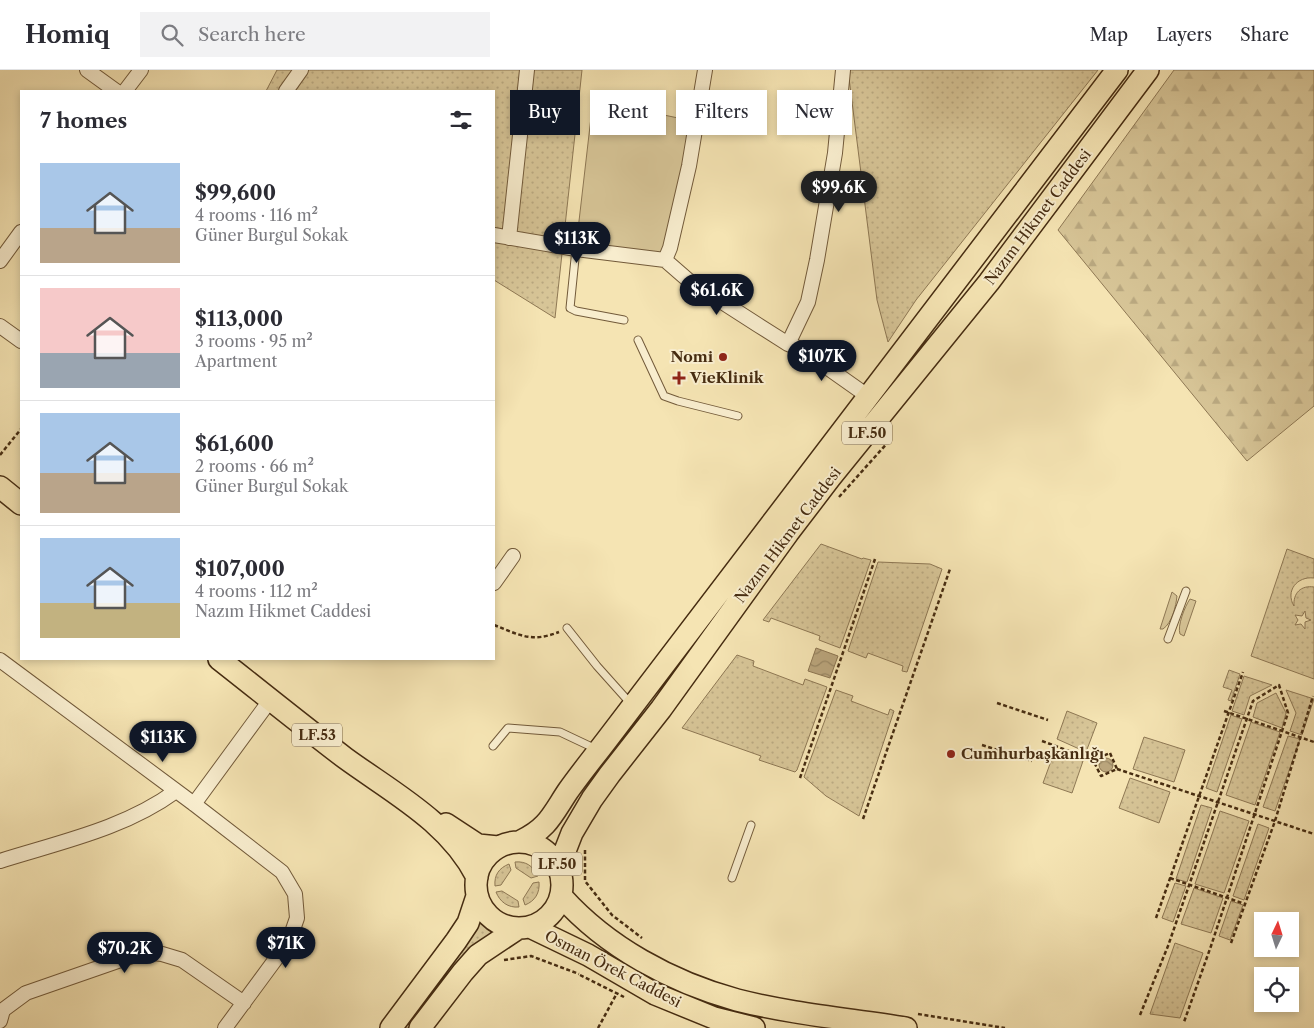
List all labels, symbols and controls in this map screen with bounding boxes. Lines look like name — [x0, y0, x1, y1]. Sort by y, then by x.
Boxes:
search box — [140, 12, 490, 57]
text: Homiq — [25, 20, 110, 49]
icon: search — [158, 21, 186, 49]
text: Search here — [198, 23, 306, 46]
text: Map — [1090, 24, 1128, 46]
text: Layers — [1156, 24, 1212, 46]
text: Share — [1240, 24, 1289, 46]
chip: Buy — [510, 90, 580, 135]
chip: Rent — [590, 90, 666, 135]
chip: Filters — [676, 90, 767, 135]
chip: New — [777, 90, 852, 135]
icon: filters — [447, 106, 475, 134]
text: 7 homes — [40, 108, 127, 133]
street label: Nazım Hikmet Caddesi — [980, 145, 1095, 288]
pin: $99.6K — [798, 170, 880, 213]
text: $99.6K — [812, 177, 866, 197]
text: $99,600 — [195, 180, 276, 205]
icon: home — [80, 183, 140, 243]
text: 4 rooms · 116 m² — [195, 205, 318, 225]
pin: $113K — [542, 222, 612, 264]
text: Güner Burgul Sokak — [195, 225, 348, 245]
text: $113K — [554, 228, 600, 248]
pin: $61.6K — [676, 274, 758, 316]
text: $61.6K — [691, 280, 743, 300]
text: $113,000 — [195, 306, 283, 331]
icon: home — [80, 308, 140, 368]
text: 3 rooms · 95 m² — [195, 331, 313, 351]
pin: $107K — [787, 340, 857, 382]
text: $107K — [798, 346, 846, 366]
place label: Nomi — [670, 347, 714, 366]
text: Apartment — [195, 351, 277, 371]
marker: Nomi — [717, 351, 729, 363]
place label: VieKlinik — [689, 368, 765, 387]
marker: VieKlinik — [672, 371, 686, 385]
road number: LF.50 — [842, 422, 892, 444]
text: $61,600 — [195, 431, 274, 456]
icon: home — [80, 433, 140, 493]
text: 2 rooms · 66 m² — [195, 456, 314, 476]
street label: Nazım Hikmet Caddesi — [730, 463, 845, 606]
text: Güner Burgul Sokak — [195, 476, 348, 496]
text: $107,000 — [195, 556, 285, 581]
icon: home — [80, 558, 140, 618]
text: 4 rooms · 112 m² — [195, 581, 318, 601]
text: Nazım Hikmet Caddesi — [195, 601, 371, 621]
pin: $113K — [128, 720, 198, 763]
road number: LF.53 — [292, 724, 342, 746]
text: $113K — [140, 727, 186, 747]
place label: Cumhurbaşkanlığı — [961, 744, 1105, 763]
marker: Cumhurbaşkanlığı — [945, 748, 957, 760]
road number: LF.50 — [532, 852, 582, 876]
north arrow — [1254, 912, 1299, 958]
map controls — [1254, 912, 1299, 1012]
pin: $71K — [256, 926, 316, 969]
street label: Osman Örek Caddesi — [542, 926, 685, 1011]
pin: $70.2K — [84, 932, 166, 974]
text: $71K — [267, 933, 305, 953]
text: $70.2K — [98, 938, 152, 958]
button: locate — [1254, 967, 1299, 1012]

